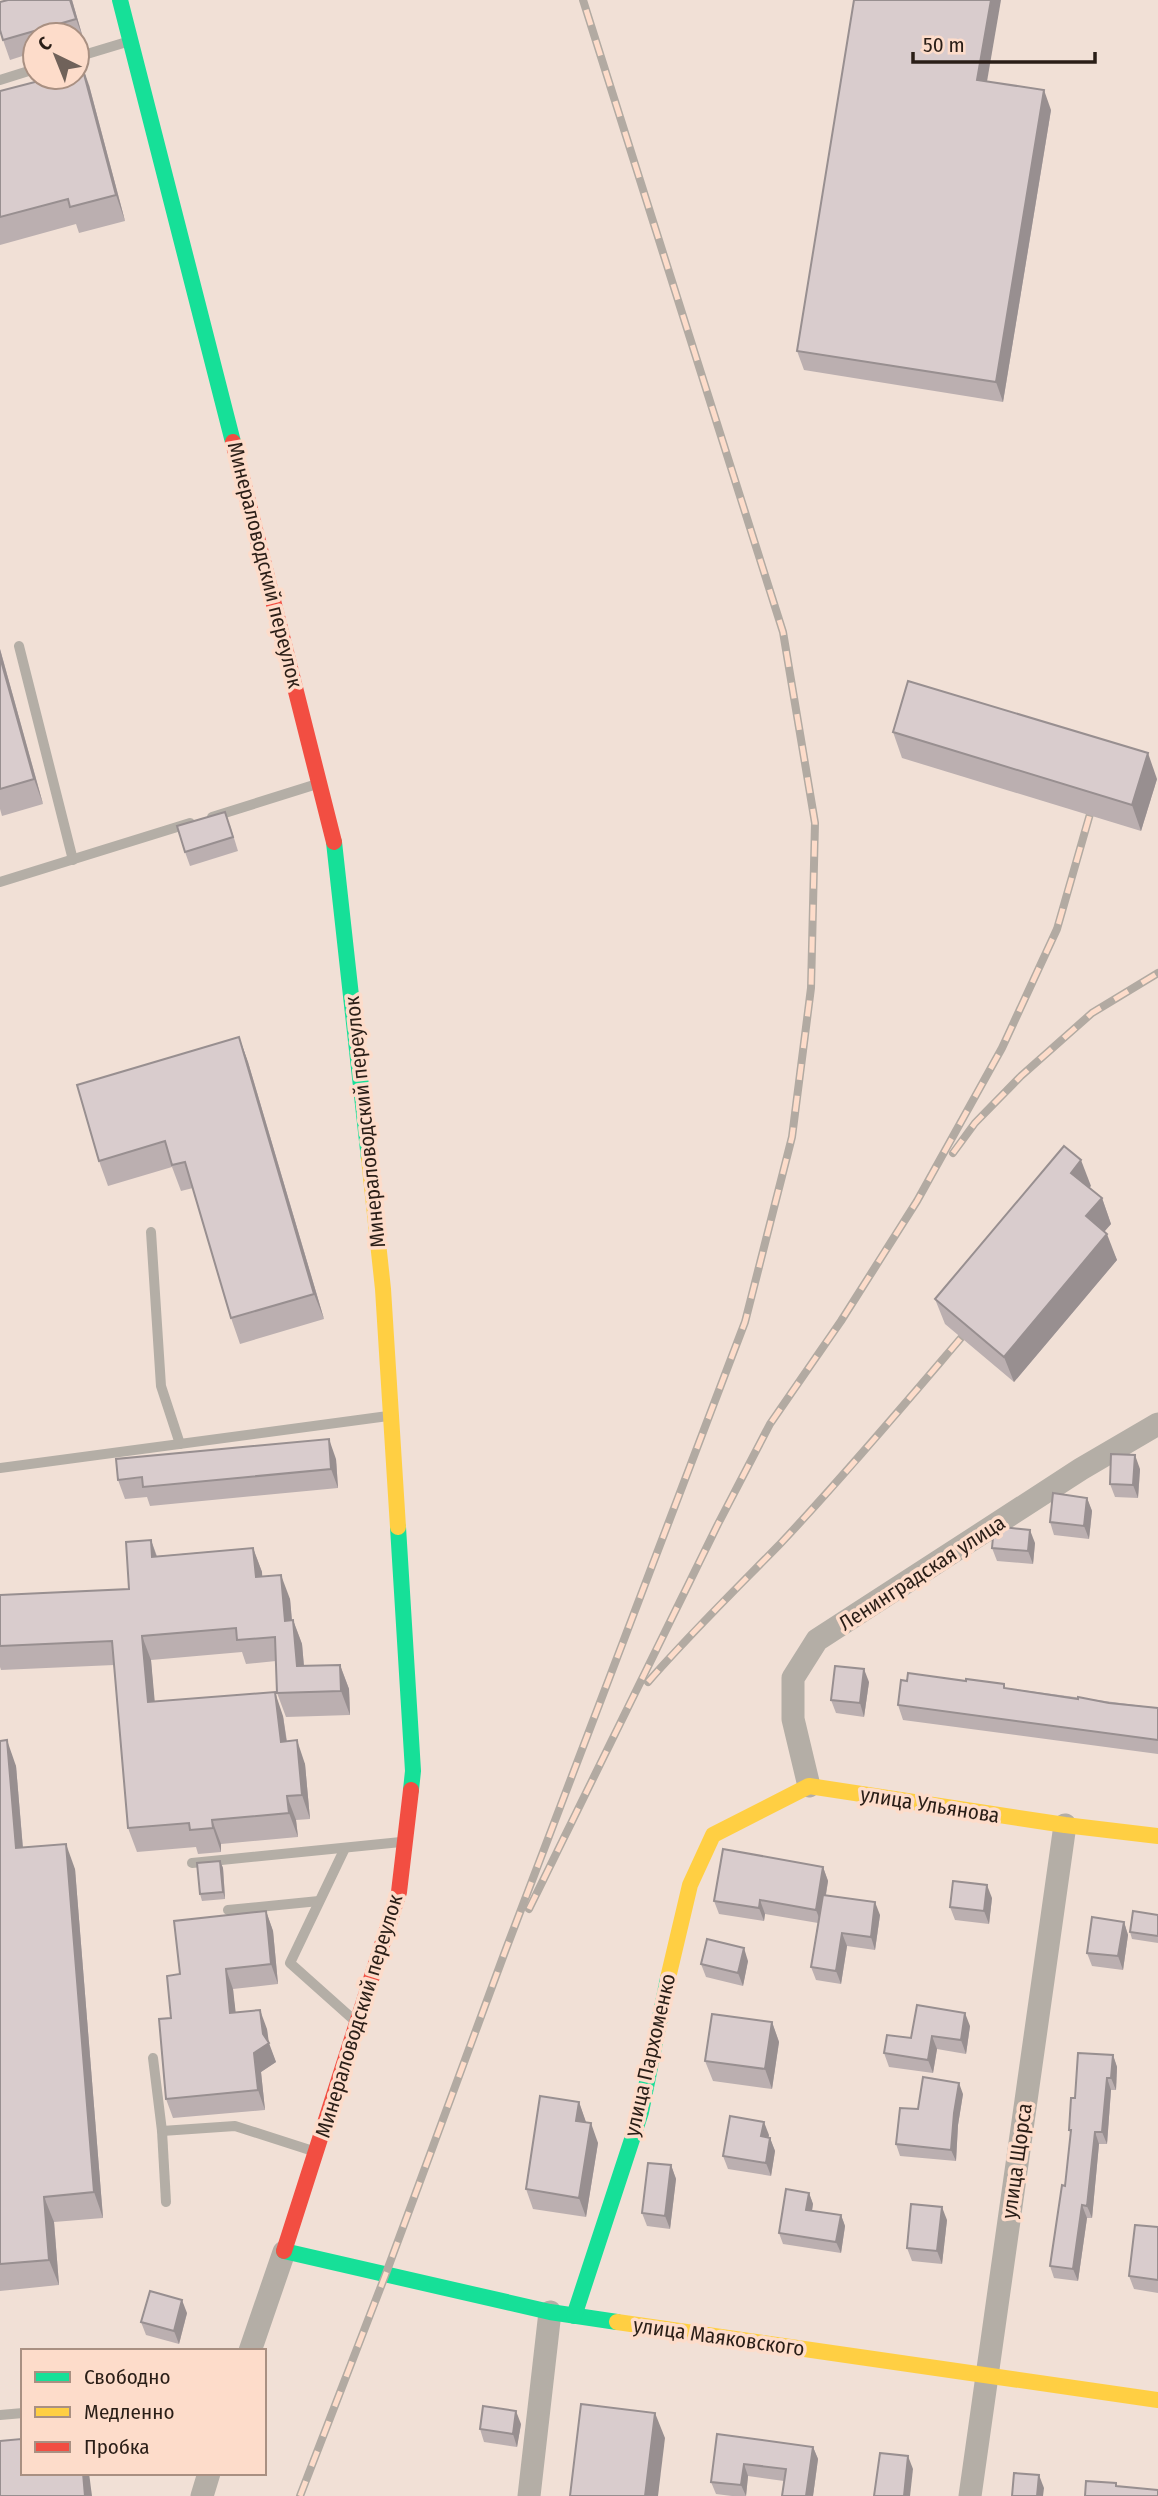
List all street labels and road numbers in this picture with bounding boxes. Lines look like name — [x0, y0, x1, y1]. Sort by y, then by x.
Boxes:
street label: Минераловодский переулок — [222, 439, 308, 691]
street label: Минераловодский переулок — [339, 995, 391, 1249]
street label: Ленинградская улица — [834, 1510, 1010, 1636]
street label: улица Ульянова — [859, 1781, 1001, 1829]
street label: Минераловодский переулок — [310, 1891, 408, 2141]
street label: улица Пархоменко — [619, 1971, 681, 2139]
street label: улица Щорса — [996, 2102, 1038, 2220]
street label: улица Маяковского — [632, 2312, 806, 2362]

